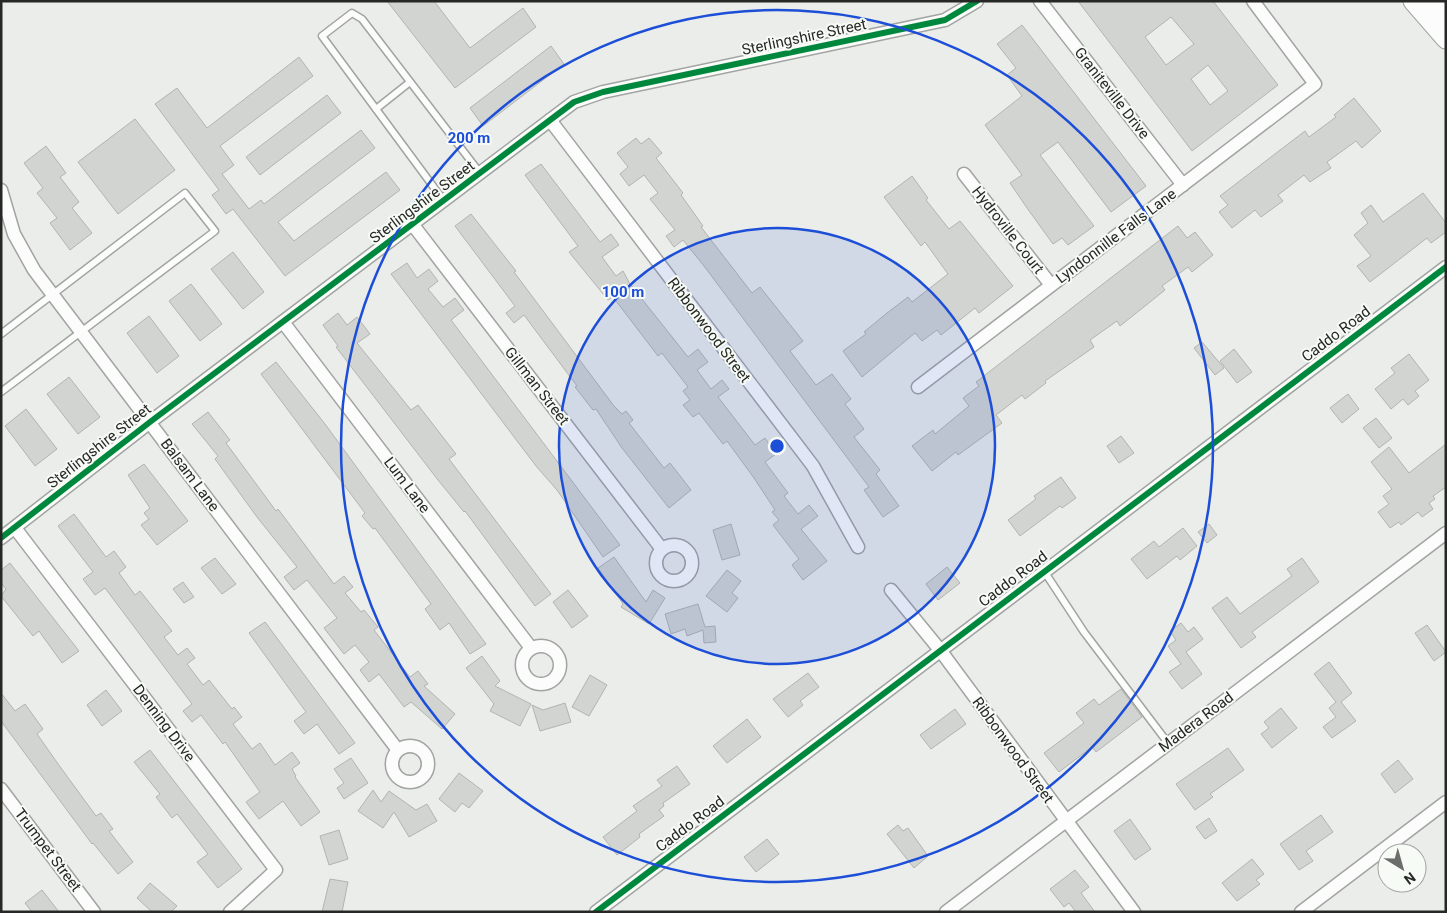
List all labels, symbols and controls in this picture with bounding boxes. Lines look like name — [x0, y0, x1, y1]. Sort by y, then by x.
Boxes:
street label: Sterlingshire Street — [740, 15, 868, 59]
street label: Graniteville Drive — [1071, 44, 1153, 142]
text: 200 m — [448, 129, 490, 147]
street label: Sterlingshire Street — [366, 157, 478, 247]
street label: Hydroville Court — [968, 183, 1048, 278]
street label: Lyndonnille Falls Lane — [1052, 185, 1180, 287]
street label: Ribbonwood Street — [664, 274, 754, 386]
text: 100 m — [602, 283, 644, 301]
street label: Caddo Road — [1298, 302, 1374, 366]
street label: Gillman Street — [501, 343, 573, 429]
street label: Sterlingshire Street — [44, 400, 155, 492]
street label: Balsam Lane — [157, 435, 223, 515]
centre of rings — [768, 437, 786, 455]
street label: Lum Lane — [380, 453, 434, 517]
street label: Caddo Road — [975, 547, 1051, 611]
street label: Denning Drive — [129, 681, 199, 765]
street label: Madera Road — [1155, 688, 1237, 756]
street label: Ribbonwood Street — [968, 693, 1058, 807]
street label: Caddo Road — [652, 792, 728, 856]
street label: Trumpet Street — [11, 805, 85, 895]
north arrow — [1377, 843, 1427, 893]
text: N — [1401, 869, 1419, 888]

